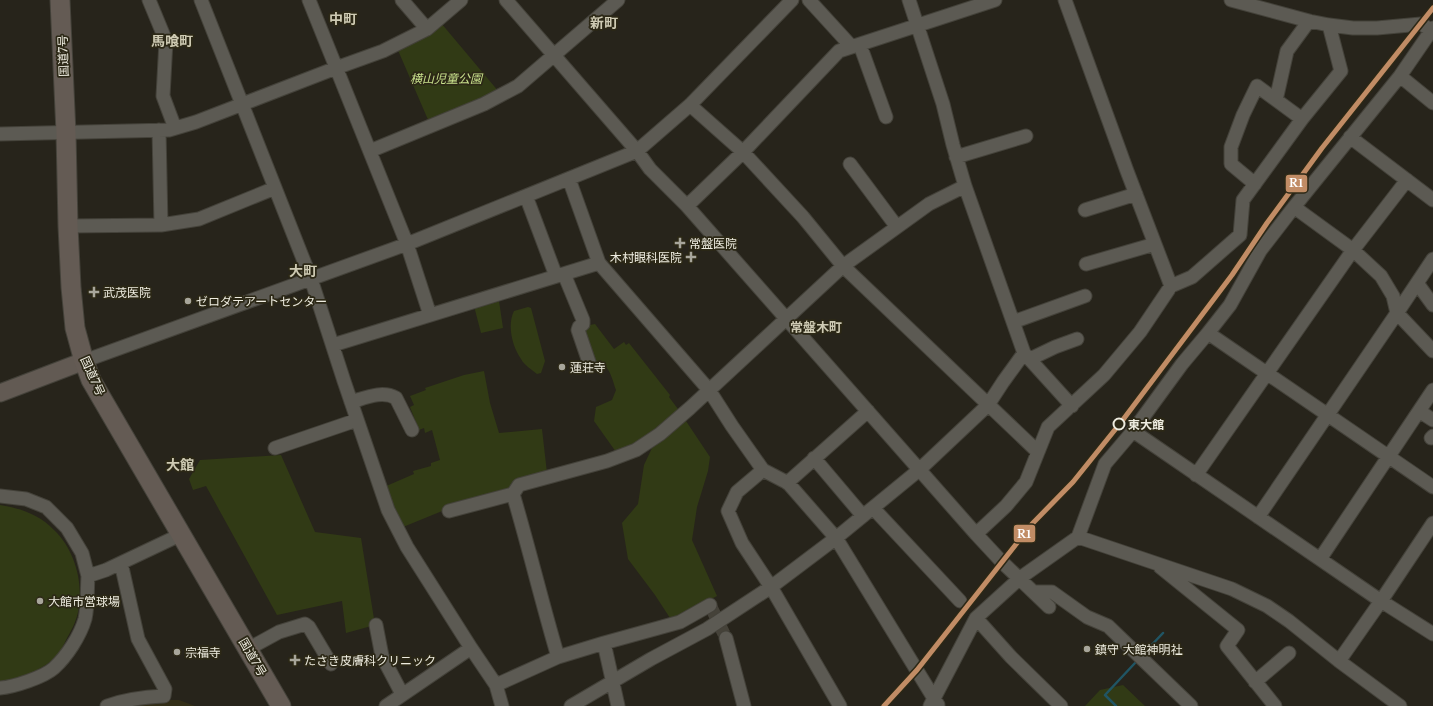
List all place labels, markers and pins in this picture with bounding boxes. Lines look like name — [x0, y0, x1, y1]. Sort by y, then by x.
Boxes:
place label: 常盤医院 — [689, 236, 737, 251]
marker: 常盤医院 — [674, 237, 686, 249]
place label: 木村眼科医院 — [610, 250, 682, 265]
marker: 木村眼科医院 — [685, 251, 697, 263]
place label: 武茂医院 — [103, 285, 151, 300]
marker: 武茂医院 — [88, 286, 100, 298]
place label: ゼロダテアートセンター — [196, 294, 327, 309]
marker: ゼロダテアートセンター — [183, 296, 193, 306]
place label: 蓮荘寺 — [570, 360, 606, 375]
marker: 蓮荘寺 — [557, 362, 567, 372]
marker: 東大館 — [1112, 417, 1126, 431]
place label: 東大館 — [1128, 417, 1164, 432]
place label: 大館市営球場 — [48, 594, 120, 609]
marker: 大館市営球場 — [35, 596, 45, 606]
place label: 鎮守 大館神明社 — [1095, 642, 1182, 657]
marker: 鎮守 大館神明社 — [1082, 644, 1092, 654]
place label: 宗福寺 — [185, 645, 221, 660]
marker: 宗福寺 — [172, 647, 182, 657]
place label: たさき皮膚科クリニック — [304, 653, 436, 668]
marker: たさき皮膚科クリニック — [289, 654, 301, 666]

